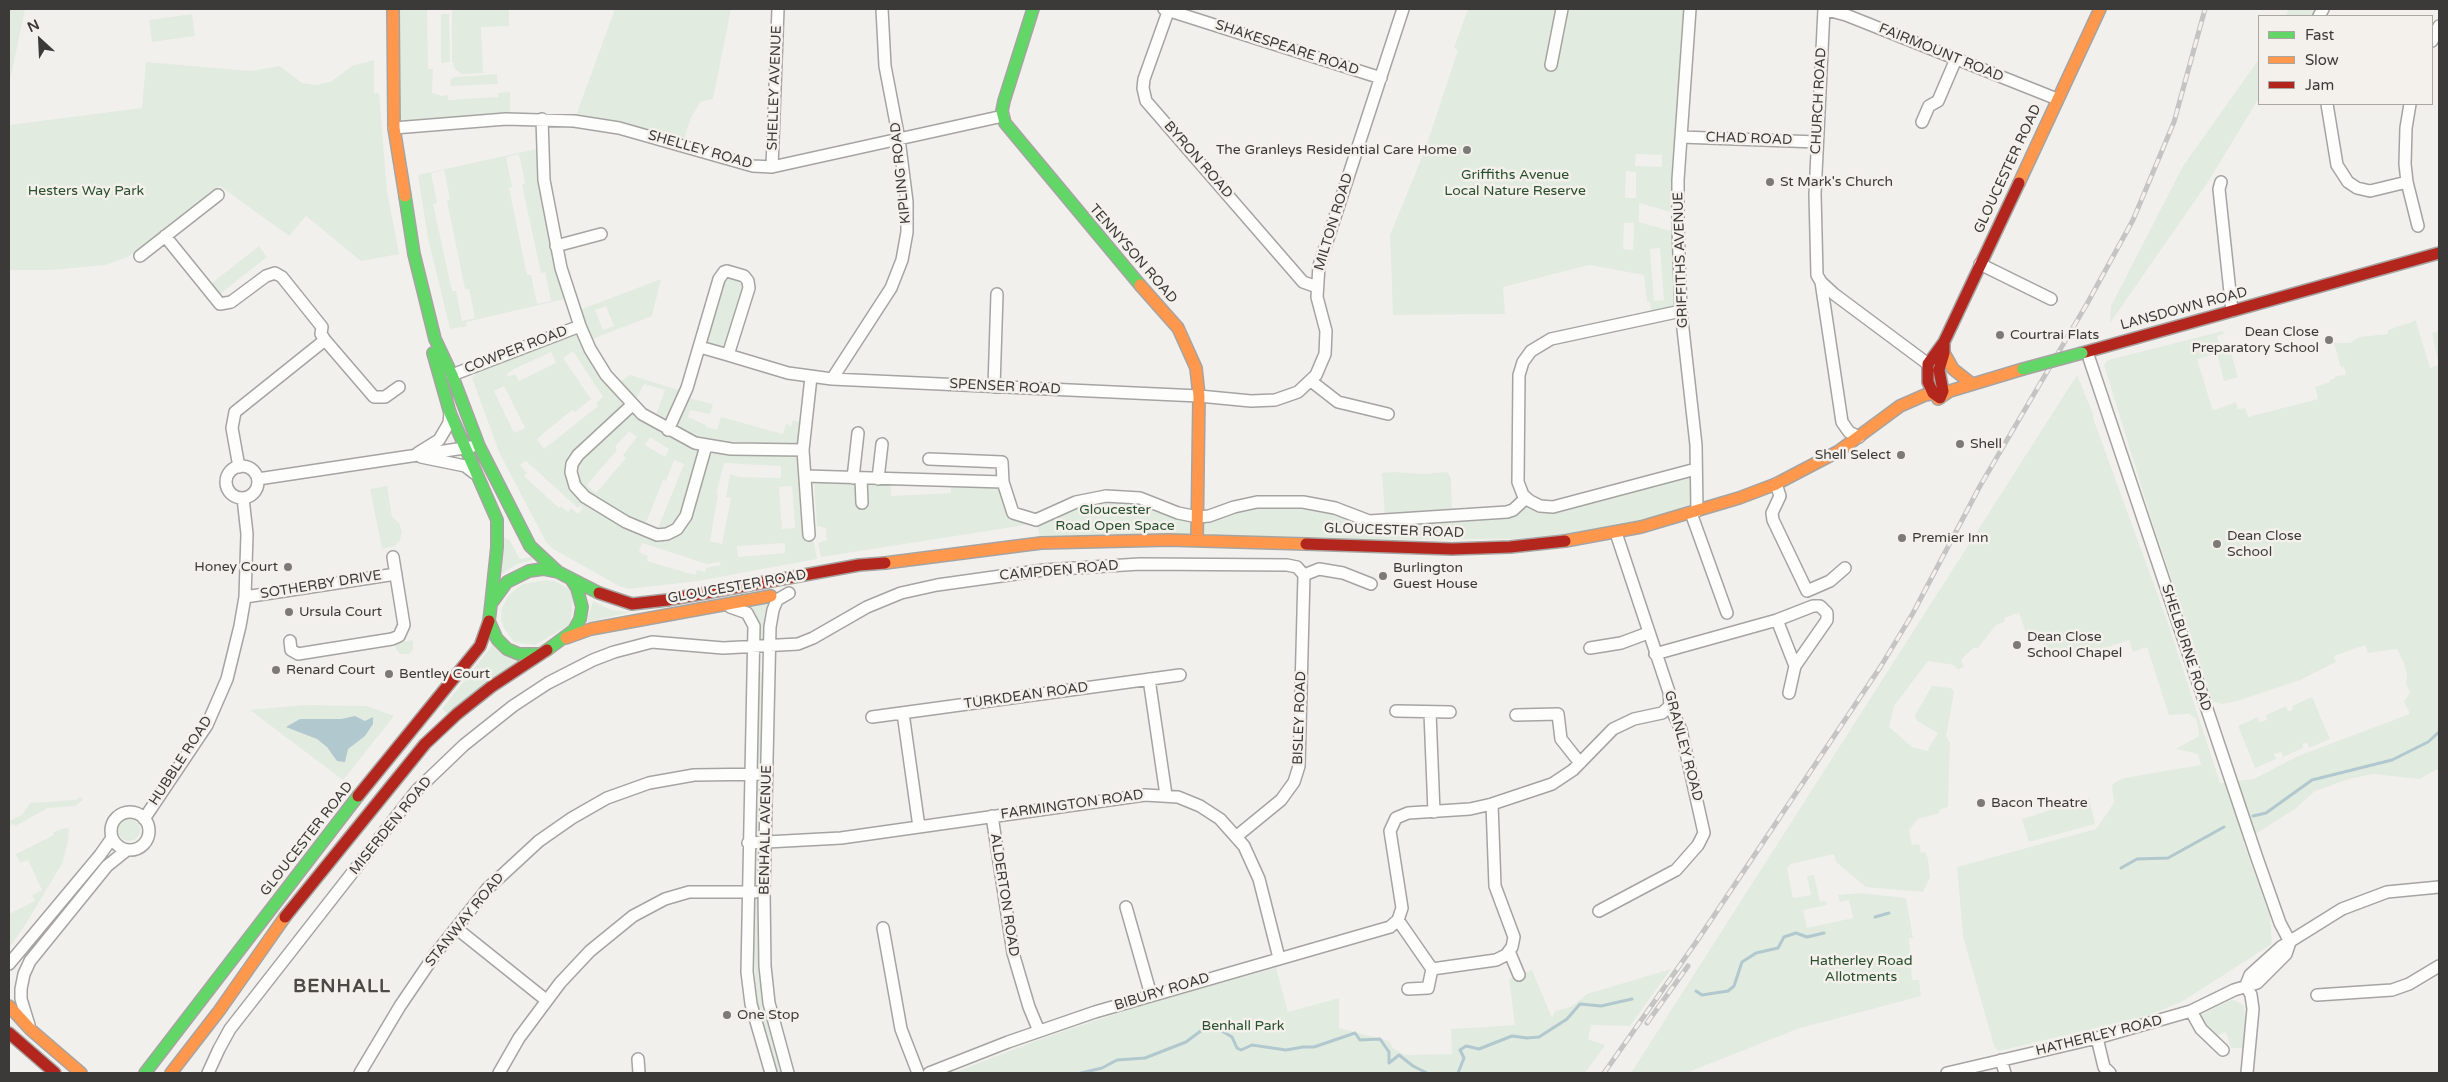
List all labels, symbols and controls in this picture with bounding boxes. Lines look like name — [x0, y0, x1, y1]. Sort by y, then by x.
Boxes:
north arrow — [15, 15, 65, 65]
legend — [2258, 15, 2433, 105]
text: N — [25, 16, 42, 36]
street label: SHAKESPEARE ROAD — [1213, 17, 1361, 79]
street label: FAIRMOUNT ROAD — [1876, 20, 2006, 86]
street label: SHELLEY AVENUE — [764, 25, 786, 151]
text: Fast — [2305, 26, 2334, 44]
street label: CHURCH ROAD — [1808, 47, 1830, 155]
text: Slow — [2305, 51, 2339, 69]
text: Jam — [2305, 76, 2334, 94]
street label: GLOUCESTER ROAD — [1971, 102, 2045, 236]
street label: BYRON ROAD — [1160, 118, 1236, 202]
street label: KIPLING ROAD — [887, 121, 915, 225]
street label: SHELLEY ROAD — [646, 127, 754, 173]
street label: CHAD ROAD — [1705, 129, 1793, 149]
place label: The Granleys Residential Care Home — [1216, 142, 1457, 158]
marker: The Granleys Residential Care Home — [1461, 144, 1473, 156]
park label: Griffiths Avenue Local Nature Reserve — [1444, 167, 1586, 200]
street label: MILTON ROAD — [1311, 171, 1357, 273]
place label: St Mark's Church — [1780, 174, 1893, 190]
marker: St Mark's Church — [1764, 176, 1776, 188]
park label: Hesters Way Park — [28, 183, 144, 199]
street label: GRIFFITHS AVENUE — [1670, 192, 1692, 328]
street label: TENNYSON ROAD — [1085, 201, 1181, 307]
street label: LANSDOWN ROAD — [2119, 284, 2249, 334]
street label: COWPER ROAD — [462, 323, 570, 377]
place label: Dean Close Preparatory School — [2191, 324, 2319, 357]
place label: Courtrai Flats — [2010, 327, 2099, 343]
marker: Courtrai Flats — [1994, 329, 2006, 341]
marker: Dean Close Preparatory School — [2323, 334, 2335, 346]
street label: SPENSER ROAD — [949, 376, 1061, 398]
place label: Shell — [1970, 436, 2002, 452]
marker: Shell — [1954, 438, 1966, 450]
place label: Shell Select — [1815, 447, 1891, 463]
marker: Shell Select — [1895, 449, 1907, 461]
park label: Gloucester Road Open Space — [1055, 502, 1175, 534]
street label: GLOUCESTER ROAD — [1323, 520, 1465, 542]
place label: Dean Close School — [2227, 528, 2302, 560]
place label: Premier Inn — [1912, 530, 1989, 546]
marker: Premier Inn — [1896, 532, 1908, 544]
marker: Dean Close School — [2211, 538, 2223, 550]
street label: CAMPDEN ROAD — [999, 557, 1119, 585]
place label: Honey Court — [194, 559, 278, 575]
place label: Burlington Guest House — [1393, 560, 1478, 592]
marker: Honey Court — [282, 561, 294, 573]
street label: SOTHERBY DRIVE — [259, 567, 383, 603]
street label: GLOUCESTER ROAD — [666, 567, 808, 607]
marker: Burlington Guest House — [1377, 570, 1389, 582]
street label: SHELBURNE ROAD — [2158, 582, 2214, 714]
place label: Ursula Court — [299, 604, 382, 620]
marker: Ursula Court — [283, 606, 295, 618]
place label: Dean Close School Chapel — [2027, 629, 2122, 662]
marker: Dean Close School Chapel — [2011, 639, 2023, 651]
place label: Renard Court — [286, 662, 375, 678]
marker: Renard Court — [270, 664, 282, 676]
place label: Bentley Court — [399, 666, 490, 682]
marker: Bentley Court — [383, 668, 395, 680]
street label: BISLEY ROAD — [1290, 671, 1310, 765]
street label: TURKDEAN ROAD — [963, 679, 1089, 713]
street label: GRANLEY ROAD — [1660, 689, 1706, 803]
street label: HUBBLE ROAD — [146, 713, 216, 809]
street label: BENHALL AVENUE — [756, 765, 776, 895]
street label: MISERDEN ROAD — [346, 774, 436, 878]
street label: GLOUCESTER ROAD — [257, 778, 357, 900]
street label: FARMINGTON ROAD — [999, 787, 1145, 823]
place label: Bacon Theatre — [1991, 795, 2088, 811]
marker: Bacon Theatre — [1975, 797, 1987, 809]
street label: ALDERTON ROAD — [986, 832, 1022, 958]
street label: STANWAY ROAD — [422, 870, 508, 970]
park label: Hatherley Road Allotments — [1809, 953, 1913, 986]
street label: BIBURY ROAD — [1112, 970, 1212, 1014]
district label: BENHALL — [292, 976, 392, 998]
place label: One Stop — [737, 1007, 799, 1023]
marker: One Stop — [721, 1009, 733, 1021]
street label: HATHERLEY ROAD — [2034, 1012, 2164, 1060]
park label: Benhall Park — [1202, 1018, 1284, 1034]

